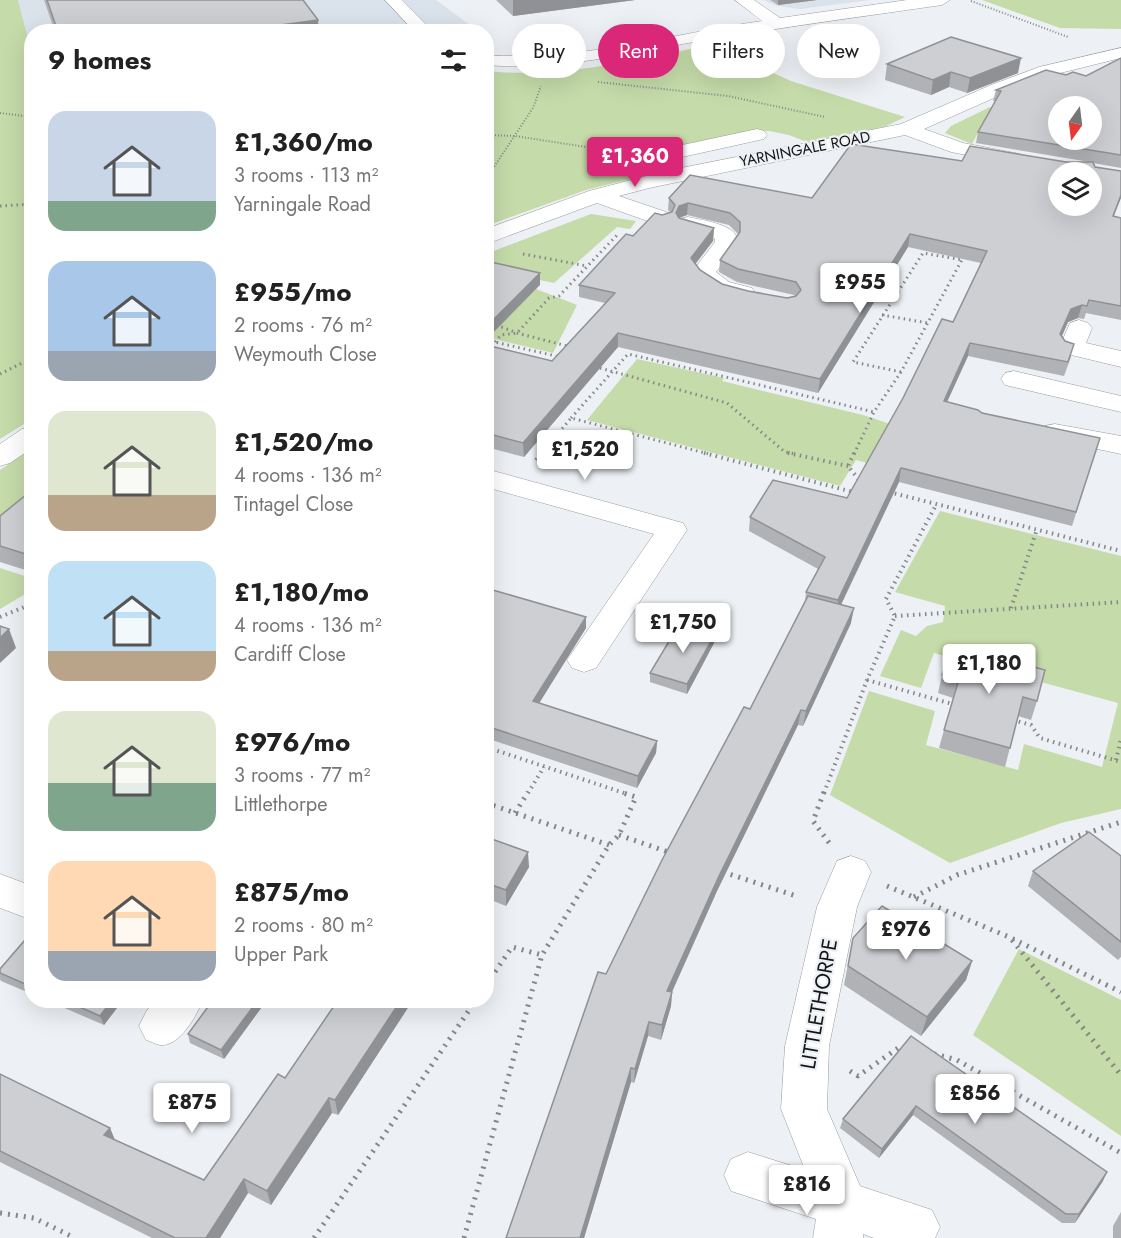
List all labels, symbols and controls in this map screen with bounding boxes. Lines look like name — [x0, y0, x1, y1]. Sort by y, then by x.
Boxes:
chip: Buy — [512, 24, 586, 78]
chip: Rent — [598, 24, 679, 78]
chip: Filters — [691, 24, 785, 78]
chip: New — [797, 24, 880, 78]
text: 9 homes — [48, 41, 151, 79]
icon: filters — [437, 44, 470, 77]
north arrow — [1048, 96, 1102, 150]
map controls — [1048, 96, 1102, 216]
text: £1,360/mo — [234, 123, 373, 161]
street label: YARNINGALE ROAD — [738, 126, 872, 172]
icon: home — [96, 135, 168, 207]
pin: £1,360 — [586, 137, 684, 188]
text: £1,360 — [601, 142, 669, 171]
text: 3 rooms · 113 m² — [234, 161, 378, 190]
button: layers — [1048, 162, 1102, 216]
text: Yarningale Road — [234, 190, 371, 219]
pin: £955 — [824, 263, 896, 314]
text: £955 — [834, 268, 886, 297]
text: £955/mo — [234, 273, 351, 311]
icon: home — [96, 285, 168, 357]
text: 2 rooms · 76 m² — [234, 311, 372, 340]
text: Weymouth Close — [234, 340, 377, 369]
text: £1,520/mo — [234, 423, 373, 461]
pin: £1,520 — [536, 430, 634, 481]
icon: home — [96, 435, 168, 507]
text: £1,520 — [551, 435, 619, 464]
text: 4 rooms · 136 m² — [234, 461, 382, 490]
text: Tintagel Close — [234, 490, 353, 519]
text: £1,180/mo — [234, 573, 369, 611]
icon: home — [96, 585, 168, 657]
pin: £1,750 — [634, 603, 732, 654]
text: £1,750 — [649, 608, 717, 637]
text: 4 rooms · 136 m² — [234, 611, 382, 640]
text: Cardiff Close — [234, 640, 346, 669]
pin: £1,180 — [940, 644, 1038, 695]
text: £1,180 — [957, 649, 1021, 678]
text: £976/mo — [234, 723, 350, 761]
icon: home — [96, 735, 168, 807]
text: 3 rooms · 77 m² — [234, 761, 371, 790]
text: Littlethorpe — [234, 790, 327, 819]
text: £875/mo — [234, 873, 349, 911]
icon: home — [96, 885, 168, 957]
pin: £976 — [870, 910, 942, 961]
text: 2 rooms · 80 m² — [234, 911, 373, 940]
text: £976 — [881, 915, 931, 944]
street label: LITTLETHORPE — [793, 936, 845, 1072]
text: Upper Park — [234, 940, 328, 969]
pin: £856 — [939, 1074, 1011, 1125]
text: £856 — [949, 1079, 1001, 1108]
pin: £875 — [156, 1083, 228, 1134]
text: £875 — [167, 1088, 217, 1117]
pin: £816 — [771, 1165, 843, 1216]
text: £816 — [783, 1170, 831, 1199]

